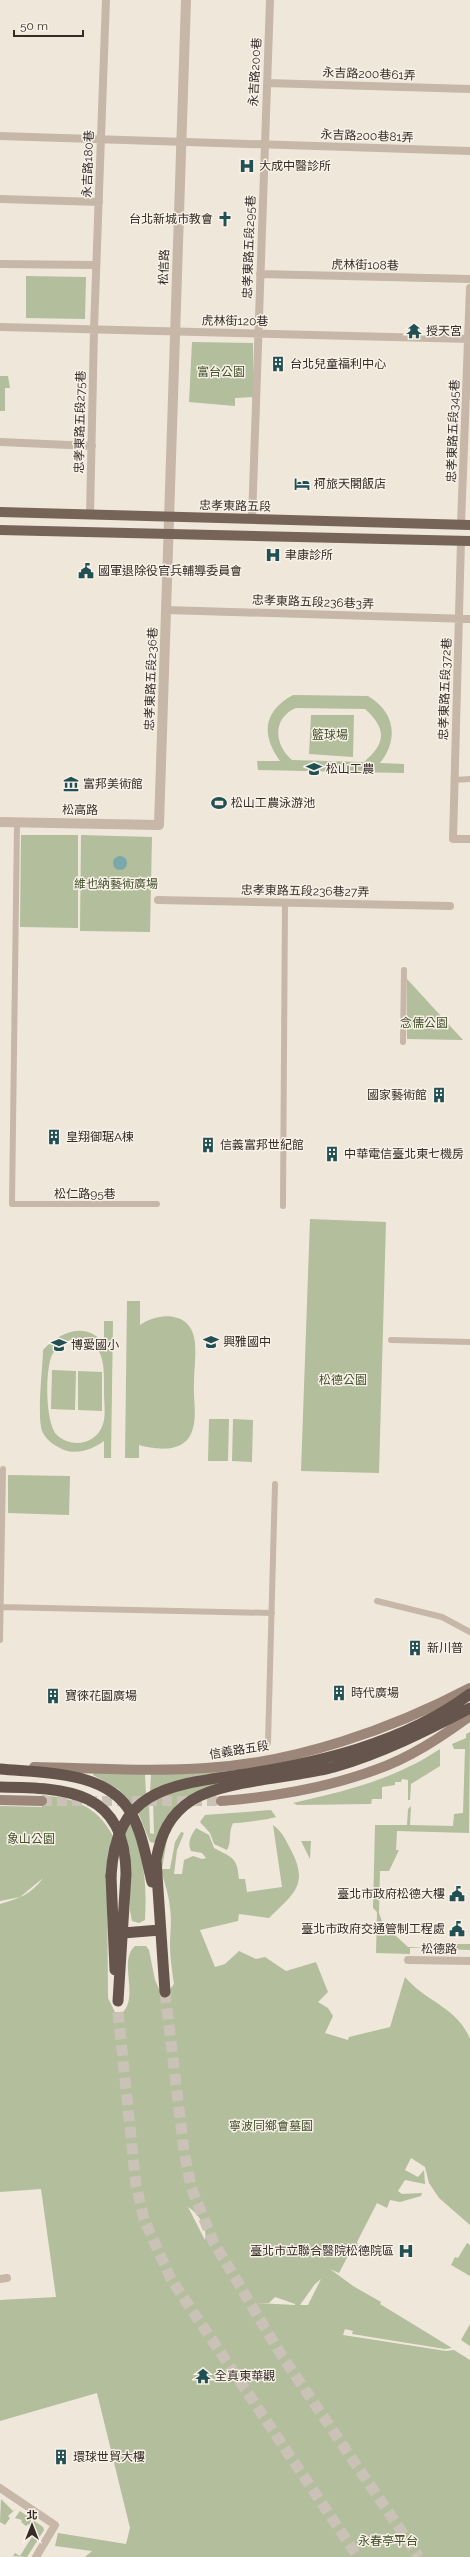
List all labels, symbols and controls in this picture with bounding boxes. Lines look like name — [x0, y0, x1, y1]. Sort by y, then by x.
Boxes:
scale bar — [14, 12, 83, 38]
text: 50 m — [20, 19, 48, 33]
street label: 永吉路200巷 — [246, 37, 264, 107]
street label: 永吉路200巷61弄 — [322, 65, 416, 83]
street label: 永吉路200巷81弄 — [320, 127, 414, 145]
street label: 永吉路180巷 — [80, 130, 96, 198]
hospital icon: 大成中醫診所 — [238, 157, 256, 175]
place label: 大成中醫診所 — [259, 159, 331, 173]
street label: 忠孝東路五段295巷 — [240, 195, 258, 299]
church icon: 台北新城市教會 — [216, 210, 234, 228]
place label: 台北新城市教會 — [129, 212, 213, 226]
street label: 松信路 — [156, 249, 172, 285]
street label: 虎林街108巷 — [331, 257, 399, 273]
street label: 虎林街120巷 — [202, 313, 268, 329]
temple icon: 授天宮 — [405, 322, 423, 340]
place label: 授天宮 — [426, 324, 462, 338]
building icon: 台北兒童福利中心 — [269, 355, 287, 373]
place label: 台北兒童福利中心 — [290, 357, 386, 371]
park label: 富台公園 — [197, 365, 245, 379]
street label: 忠孝東路五段275巷 — [72, 370, 88, 474]
street label: 忠孝東路五段345巷 — [444, 379, 462, 483]
hotel icon: 柯旅天閣飯店 — [293, 475, 311, 493]
place label: 柯旅天閣飯店 — [314, 477, 386, 491]
street label: 忠孝東路五段 — [199, 498, 271, 514]
hospital icon: 聿康診所 — [264, 546, 282, 564]
place label: 聿康診所 — [285, 548, 333, 562]
public building icon: 國軍退除役官兵輔導委員會 — [77, 562, 95, 580]
place label: 國軍退除役官兵輔導委員會 — [98, 564, 242, 578]
street label: 忠孝東路五段236巷3弄 — [252, 593, 374, 611]
street label: 忠孝東路五段236巷 — [142, 627, 160, 731]
street label: 忠孝東路五段372巷 — [436, 637, 454, 741]
park label: 籃球場 — [312, 728, 348, 742]
school or university icon: 松山工農 — [305, 760, 323, 778]
place label: 松山工農 — [326, 762, 374, 776]
museum icon: 富邦美術館 — [62, 775, 80, 793]
place label: 富邦美術館 — [83, 777, 143, 791]
sports icon: 松山工農泳游池 — [210, 794, 228, 812]
place label: 松山工農泳游池 — [231, 796, 315, 810]
street label: 松高路 — [62, 803, 98, 817]
park label: 維也納藝術廣場 — [74, 877, 158, 891]
street label: 忠孝東路五段236巷27弄 — [241, 883, 369, 899]
park label: 念儒公園 — [400, 1016, 448, 1030]
building icon: 國家藝術館 — [430, 1086, 448, 1104]
place label: 國家藝術館 — [367, 1088, 427, 1102]
building icon: 皇翔御琚A棟 — [45, 1128, 63, 1146]
place label: 皇翔御琚A棟 — [66, 1130, 134, 1144]
building icon: 信義富邦世紀館 — [199, 1136, 217, 1154]
place label: 信義富邦世紀館 — [220, 1138, 304, 1152]
building icon: 中華電信臺北東七機房 — [323, 1145, 341, 1163]
place label: 中華電信臺北東七機房 — [344, 1147, 464, 1161]
street label: 松仁路95巷 — [54, 1187, 116, 1201]
school or university icon: 興雅國中 — [202, 1333, 220, 1351]
place label: 興雅國中 — [223, 1335, 271, 1349]
school or university icon: 博愛國小 — [50, 1336, 68, 1354]
place label: 博愛國小 — [71, 1338, 119, 1352]
park label: 松德公園 — [319, 1373, 367, 1387]
building icon: 新川普 — [406, 1639, 424, 1657]
place label: 新川普 — [427, 1641, 463, 1655]
building icon: 時代廣場 — [330, 1684, 348, 1702]
place label: 時代廣場 — [351, 1686, 399, 1700]
building icon: 寶徠花園廣場 — [44, 1687, 62, 1705]
place label: 寶徠花園廣場 — [65, 1689, 137, 1703]
street label: 信義路五段 — [208, 1738, 270, 1762]
park label: 象山公園 — [7, 1832, 55, 1846]
public building icon: 臺北市政府松德大樓 — [448, 1885, 466, 1903]
place label: 臺北市政府松德大樓 — [337, 1887, 445, 1901]
public building icon: 臺北市政府交通管制工程處 — [448, 1920, 466, 1938]
place label: 臺北市政府交通管制工程處 — [301, 1922, 445, 1936]
street label: 松德路 — [421, 1942, 457, 1956]
park label: 寧波同鄉會墓園 — [229, 2119, 313, 2133]
hospital icon: 臺北市立聯合醫院松德院區 — [397, 2242, 415, 2260]
place label: 臺北市立聯合醫院松德院區 — [250, 2244, 394, 2258]
temple icon: 全真東華觀 — [194, 2367, 212, 2385]
place label: 全真東華觀 — [215, 2369, 275, 2383]
building icon: 環球世貿大樓 — [52, 2448, 70, 2466]
place label: 環球世貿大樓 — [73, 2450, 145, 2464]
north arrow — [12, 2505, 52, 2545]
text: 北 — [27, 2509, 38, 2522]
park label: 永春亭平台 — [358, 2534, 418, 2548]

